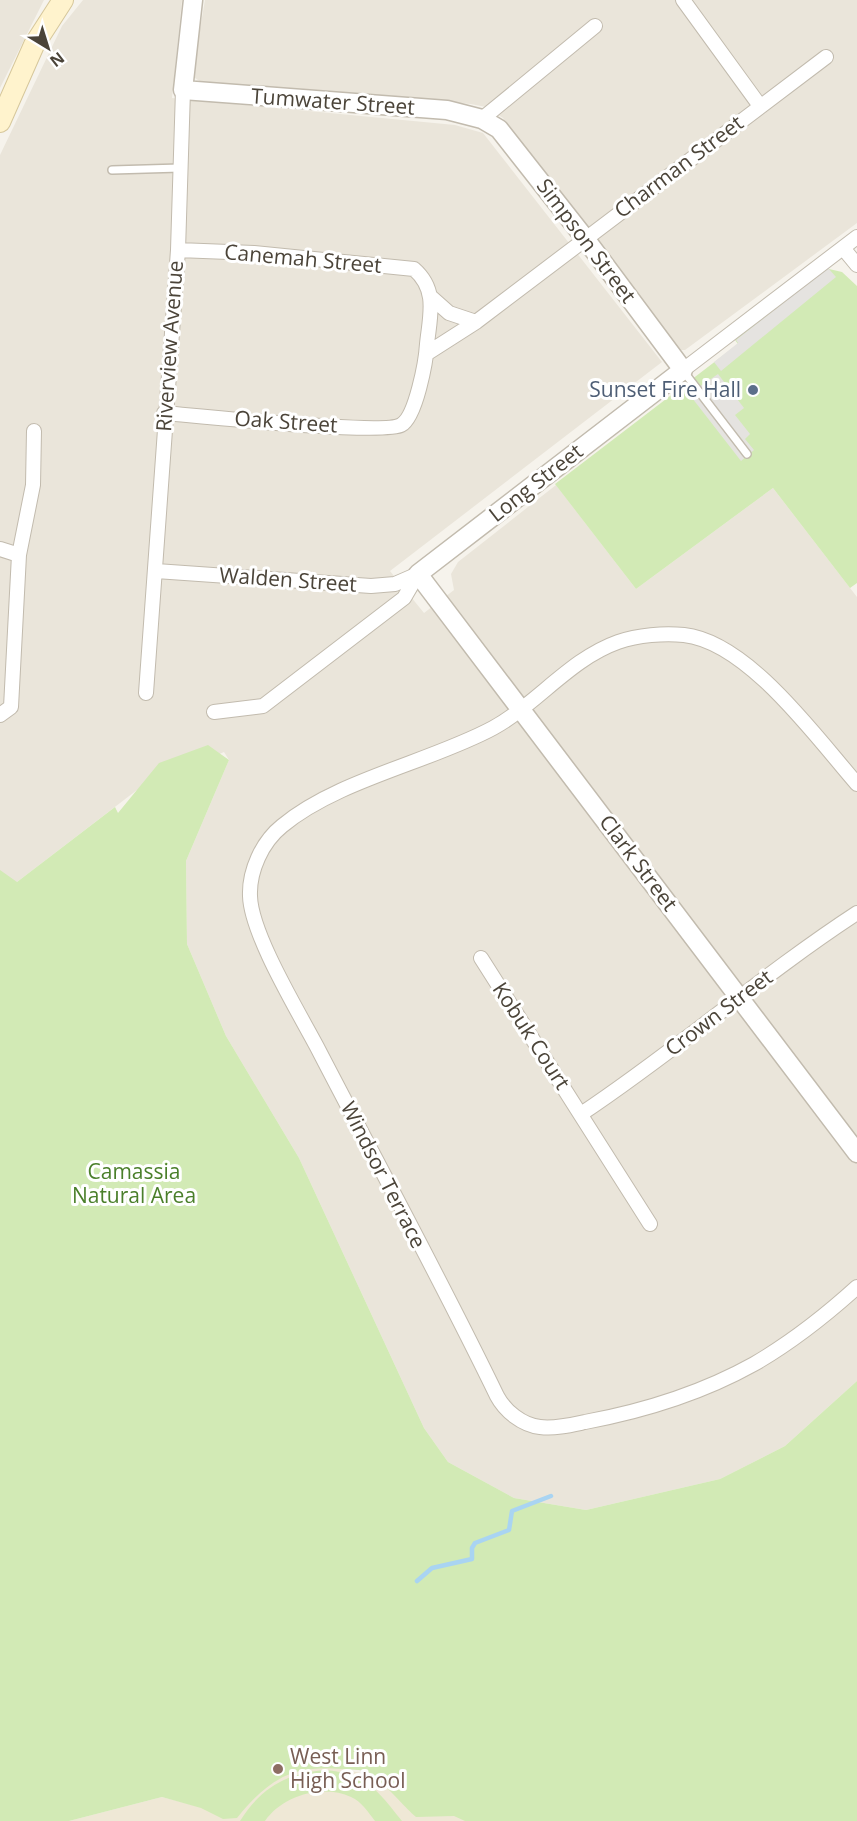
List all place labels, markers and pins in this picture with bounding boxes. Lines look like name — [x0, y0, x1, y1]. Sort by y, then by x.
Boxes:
place label: Sunset Fire Hall — [589, 375, 741, 403]
marker: Sunset Fire Hall — [746, 383, 760, 397]
place label: West Linn High School — [290, 1742, 406, 1794]
marker: West Linn High School — [271, 1762, 285, 1776]

